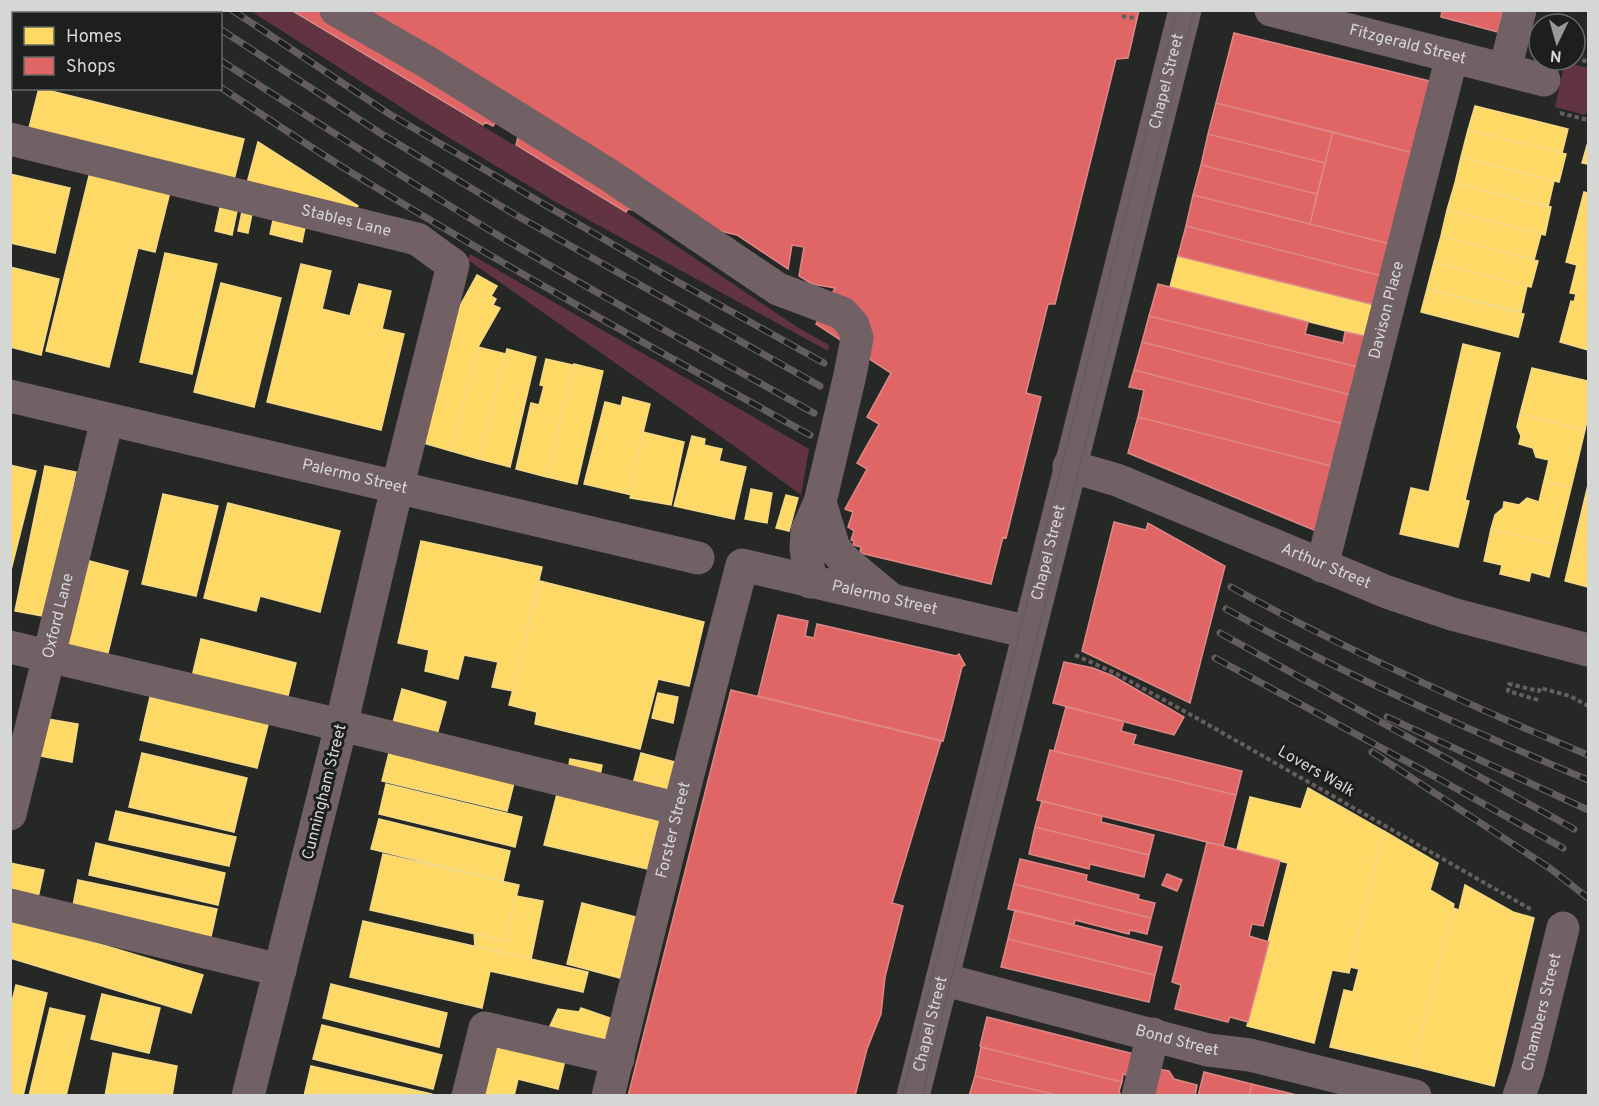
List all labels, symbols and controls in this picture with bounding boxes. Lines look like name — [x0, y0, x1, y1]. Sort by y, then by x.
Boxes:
legend — [12, 12, 222, 90]
north arrow — [1527, 12, 1587, 72]
street label: Fitzgerald Street — [1347, 20, 1468, 70]
text: Homes — [66, 26, 122, 49]
street label: Chapel Street — [1146, 31, 1189, 131]
text: N — [1549, 44, 1562, 65]
text: Shops — [66, 56, 116, 79]
street label: Stables Lane — [299, 201, 393, 242]
street label: Davison Place — [1365, 259, 1409, 361]
street label: Palermo Street — [300, 455, 409, 499]
street label: Chapel Street — [1027, 503, 1071, 603]
street label: Arthur Street — [1278, 539, 1374, 594]
street label: Oxford Lane — [39, 571, 79, 661]
street label: Palermo Street — [830, 576, 939, 620]
street label: Cunningham Street — [298, 722, 352, 862]
street label: Lovers Walk — [1274, 742, 1358, 802]
street label: Forster Street — [652, 780, 696, 880]
street label: Chambers Street — [1518, 951, 1566, 1073]
street label: Chapel Street — [909, 974, 953, 1074]
street label: Bond Street — [1133, 1021, 1220, 1061]

